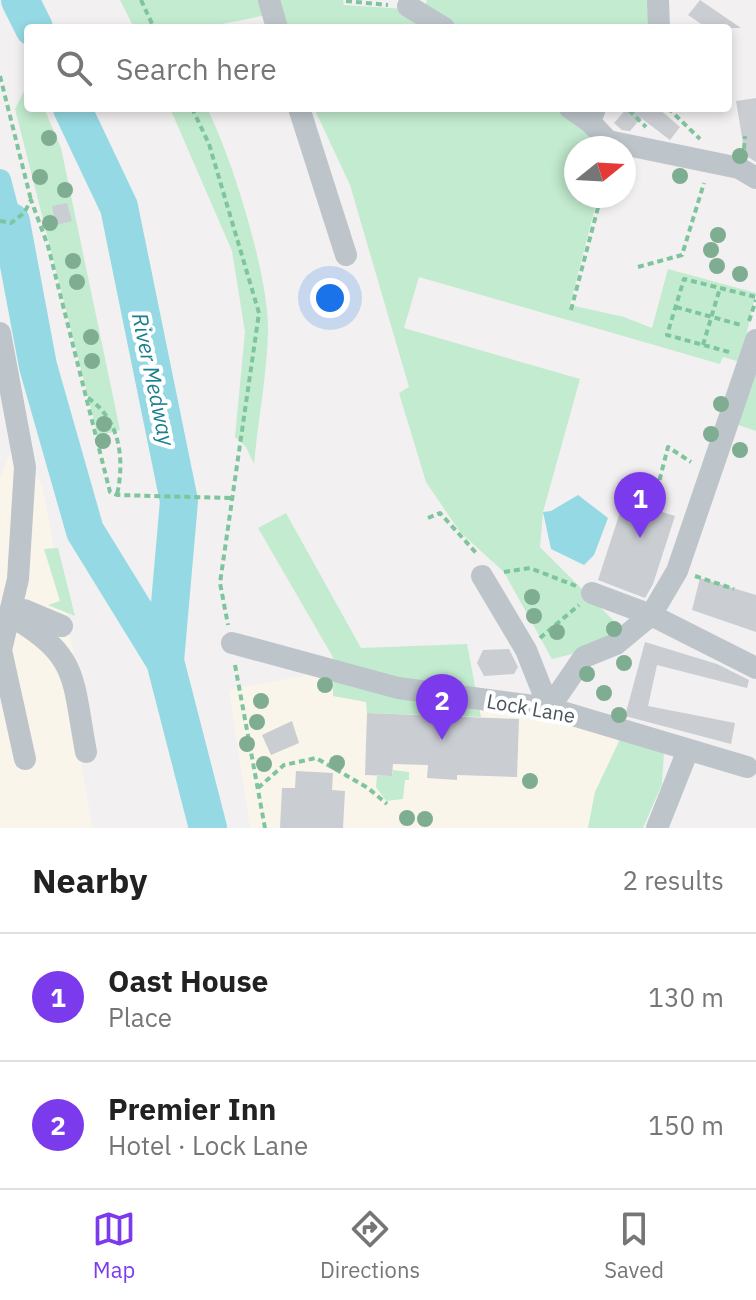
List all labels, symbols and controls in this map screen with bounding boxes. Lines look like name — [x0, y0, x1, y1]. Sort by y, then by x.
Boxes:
search box — [24, 24, 732, 112]
icon: search — [52, 46, 96, 90]
text: Search here — [116, 49, 277, 88]
north arrow — [564, 136, 636, 208]
your location — [310, 278, 350, 318]
water label: River Medway — [126, 310, 183, 449]
pin: 1 — [614, 472, 666, 538]
pin: 2 — [416, 674, 468, 740]
street label: Lock Lane — [485, 687, 577, 729]
text: Nearby — [32, 858, 147, 902]
text: 2 results — [622, 863, 724, 897]
text: Oast House — [108, 961, 268, 1000]
text: 1 — [50, 980, 66, 1014]
text: 130 m — [648, 980, 724, 1014]
text: Place — [108, 1000, 172, 1034]
text: Premier Inn — [108, 1089, 276, 1128]
text: 2 — [50, 1108, 66, 1142]
text: 150 m — [648, 1108, 724, 1142]
text: Hotel · Lock Lane — [108, 1128, 308, 1162]
tab: Map — [92, 1207, 136, 1284]
tab: Directions — [320, 1207, 420, 1284]
tab: Saved — [604, 1207, 664, 1284]

